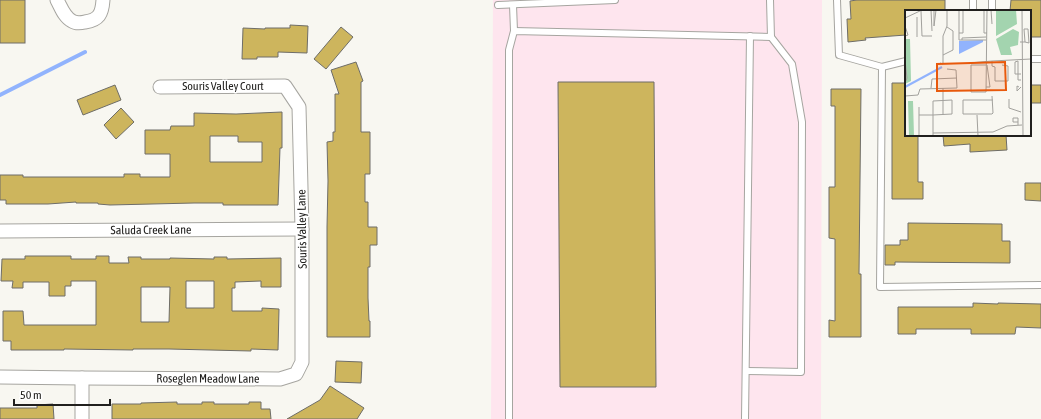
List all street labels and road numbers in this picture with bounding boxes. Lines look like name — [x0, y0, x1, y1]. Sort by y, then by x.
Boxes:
street label: Souris Valley Court — [182, 79, 264, 93]
street label: Souris Valley Lane — [294, 189, 310, 269]
street label: Saluda Creek Lane — [111, 223, 191, 237]
street label: Roseglen Meadow Lane — [156, 371, 260, 386]

